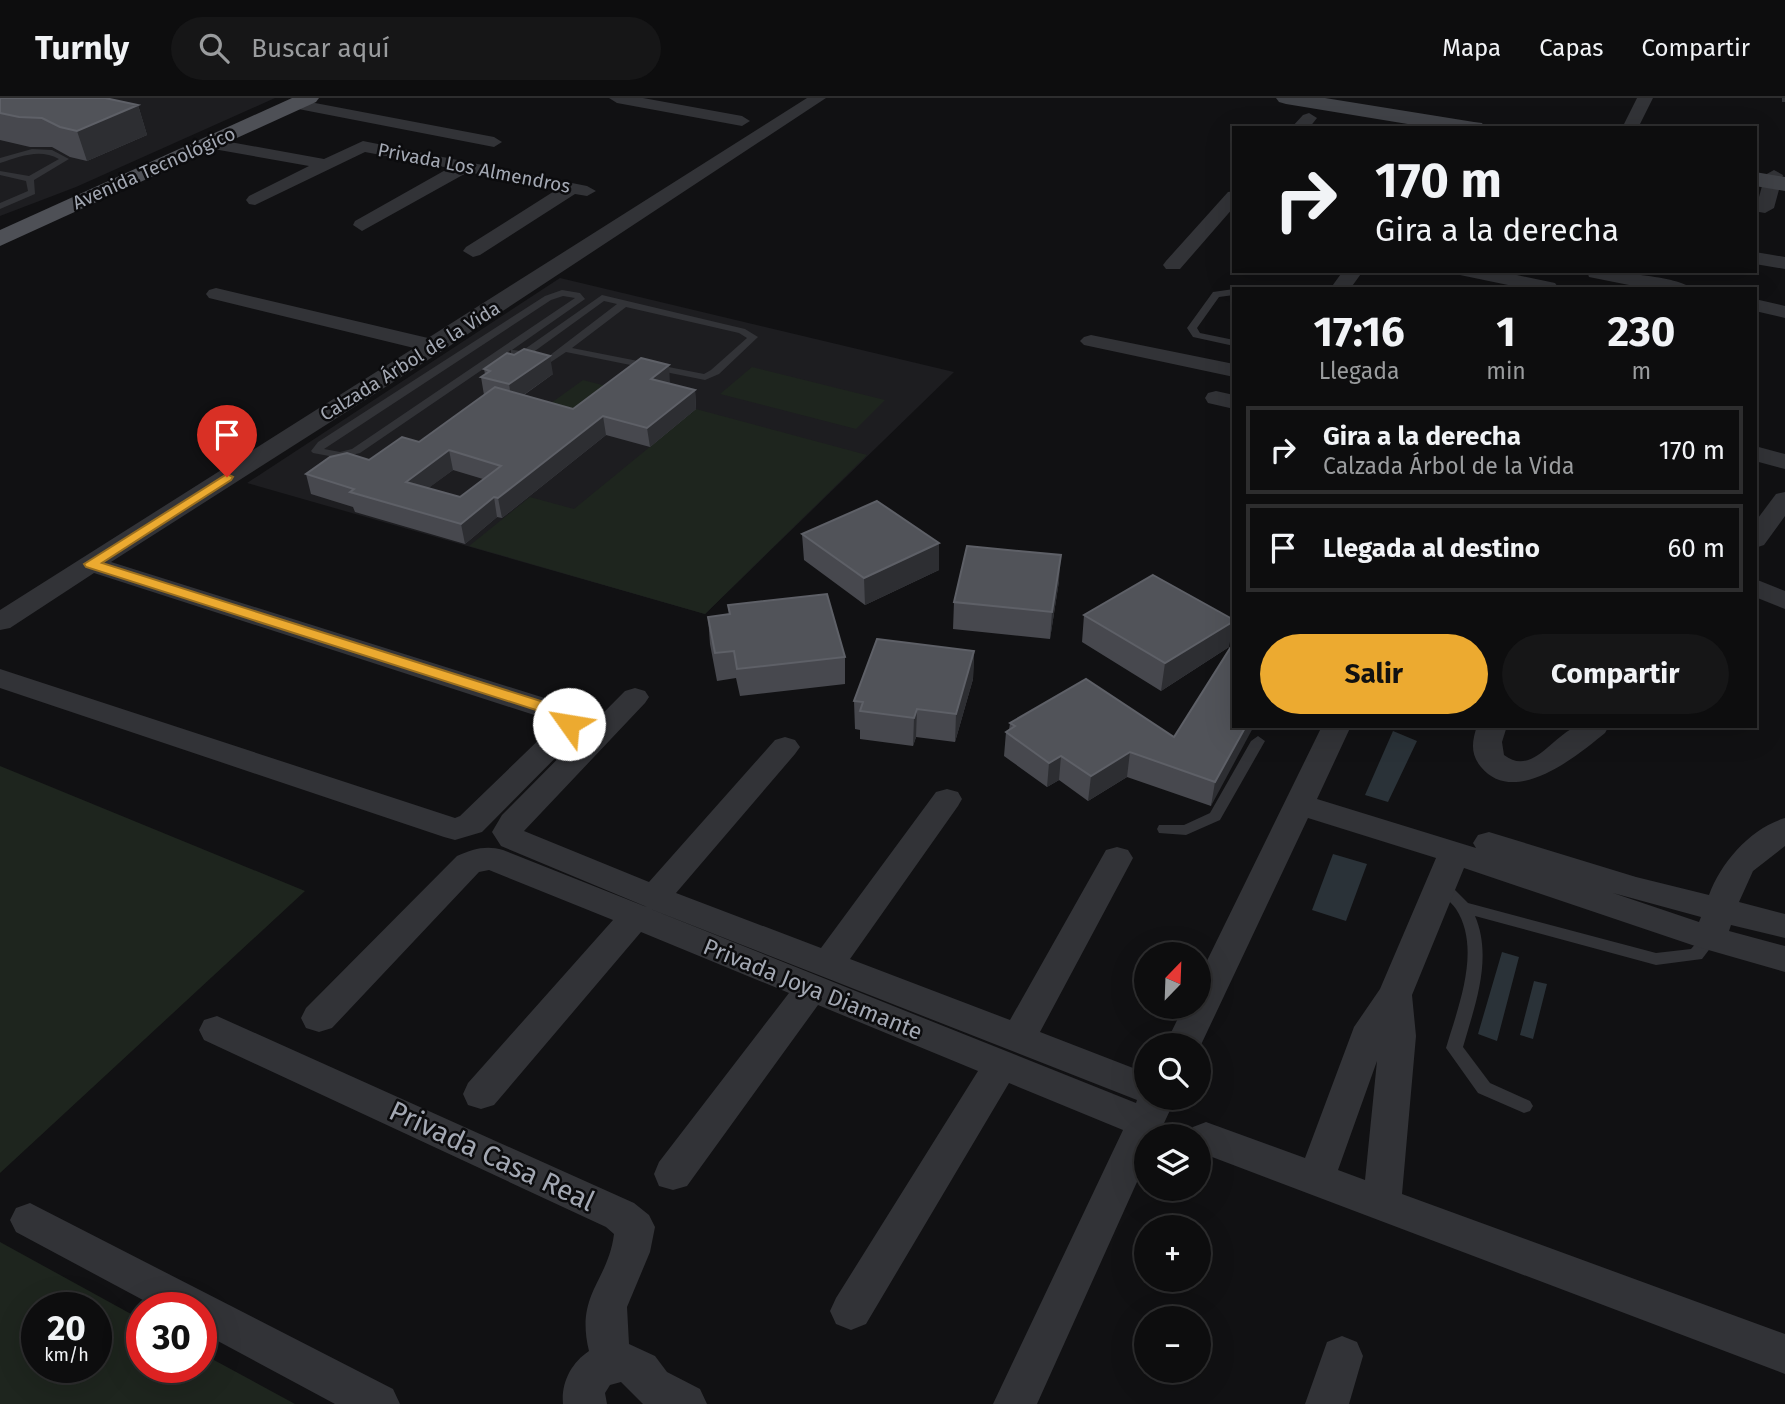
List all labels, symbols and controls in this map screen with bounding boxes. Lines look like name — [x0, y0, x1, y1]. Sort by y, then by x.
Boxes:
search box — [171, 17, 661, 80]
text: Turnly — [35, 28, 129, 68]
icon: search — [195, 29, 233, 67]
text: Buscar aquí — [251, 33, 390, 64]
text: Mapa — [1442, 34, 1501, 62]
text: Capas — [1539, 34, 1603, 62]
text: Compartir — [1641, 34, 1750, 62]
street label: Avenida Tecnológico — [69, 122, 239, 214]
street label: Privada Los Almendros — [376, 138, 572, 198]
text: 170 m — [1375, 151, 1502, 210]
icon: right — [1260, 154, 1351, 245]
text: Gira a la derecha — [1375, 211, 1619, 249]
street label: Calzada Árbol de la Vida — [316, 296, 504, 426]
text: 17:16 — [1314, 307, 1405, 357]
text: 1 — [1496, 307, 1516, 357]
text: 230 — [1607, 307, 1675, 357]
text: Llegada — [1319, 357, 1399, 385]
text: min — [1486, 357, 1526, 385]
text: m — [1632, 357, 1651, 385]
pin — [197, 405, 257, 477]
icon: arrive — [208, 416, 246, 454]
text: Gira a la derecha — [1323, 421, 1521, 452]
icon: right — [1264, 431, 1302, 469]
text: 170 m — [1659, 435, 1725, 466]
text: Calzada Árbol de la Vida — [1323, 452, 1575, 480]
icon: arrive — [1264, 529, 1302, 567]
text: Llegada al destino — [1323, 533, 1540, 564]
text: 60 m — [1667, 533, 1725, 564]
button: Salir — [1260, 634, 1488, 714]
button: Compartir — [1502, 634, 1729, 714]
position arrow — [532, 687, 606, 761]
street label: Privada Joya Diamante — [699, 932, 927, 1046]
north arrow — [1134, 942, 1211, 1018]
map controls — [1134, 942, 1211, 1383]
button: search — [1134, 1033, 1211, 1110]
street label: Privada Casa Real — [384, 1094, 600, 1218]
button: layers — [1134, 1124, 1211, 1201]
button: + — [1134, 1215, 1211, 1292]
speed limit sign: 30 — [126, 1292, 217, 1383]
button: − — [1134, 1306, 1211, 1383]
text: 20 — [47, 1307, 86, 1349]
text: km/h — [44, 1344, 89, 1366]

